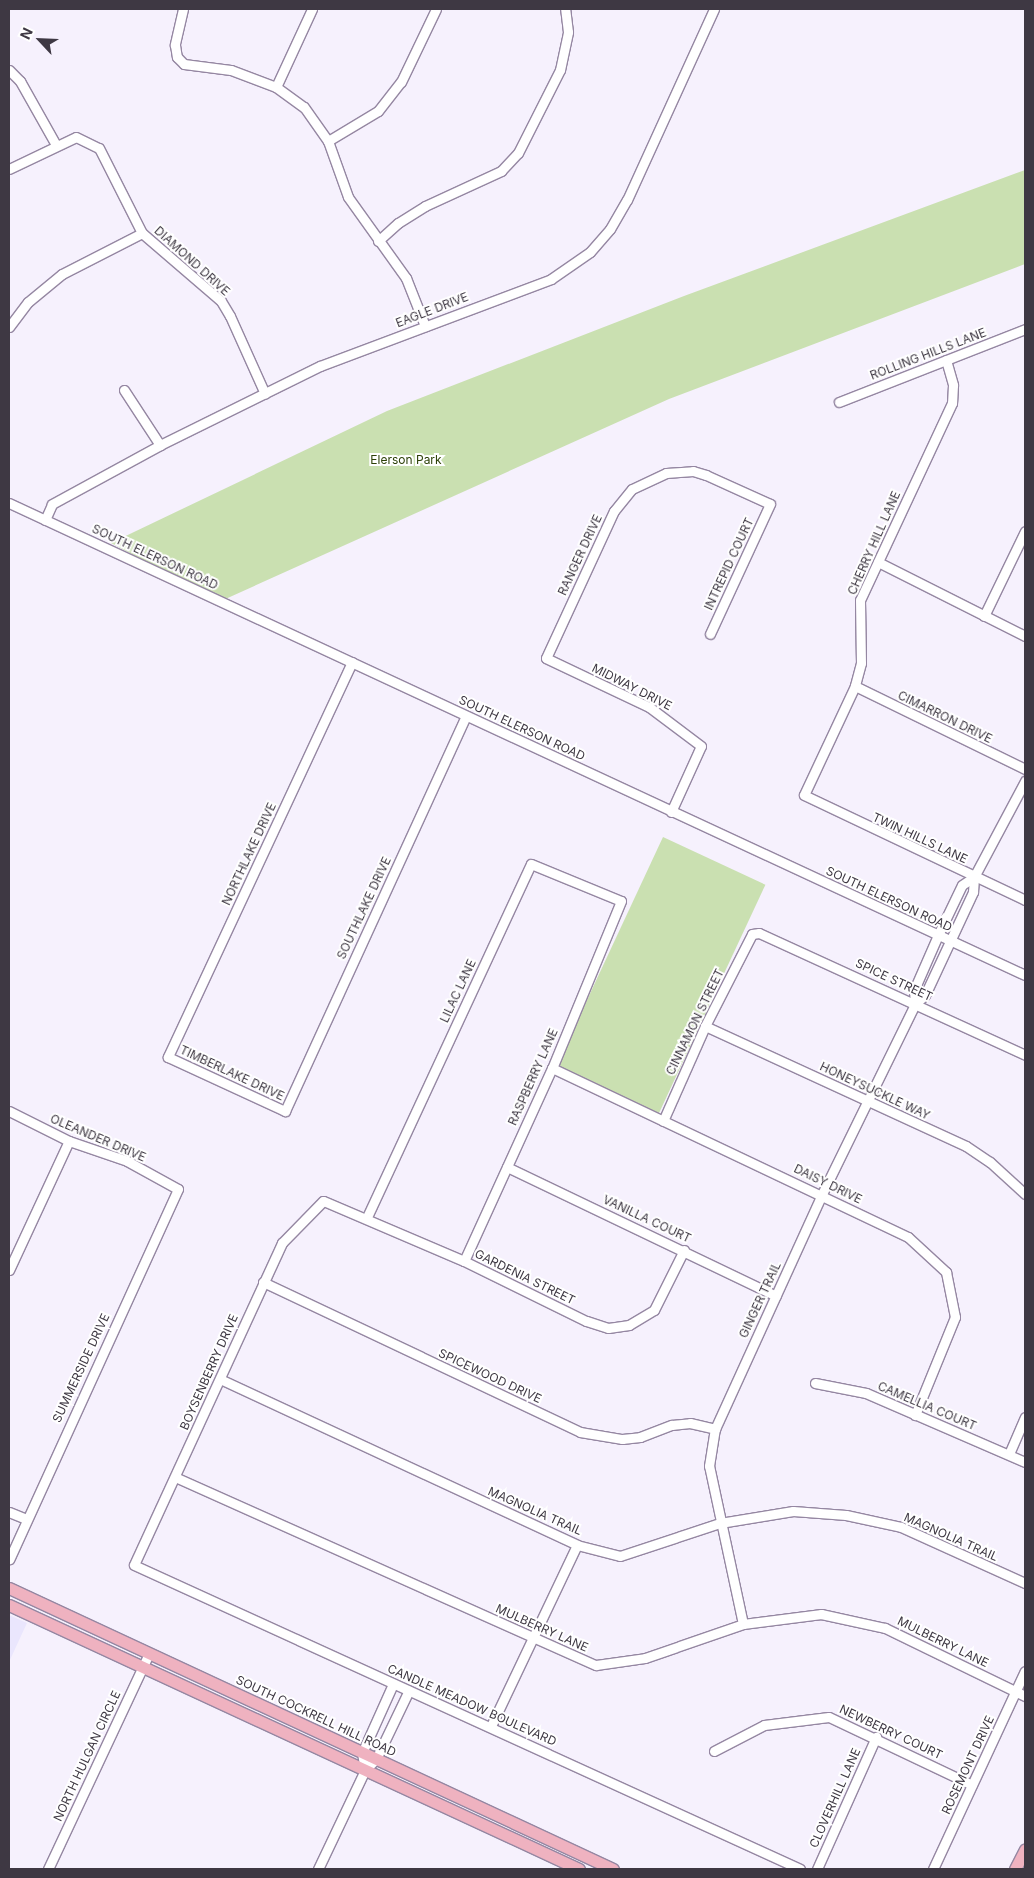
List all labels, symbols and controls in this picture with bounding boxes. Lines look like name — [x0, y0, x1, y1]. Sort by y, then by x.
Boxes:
north arrow — [15, 15, 65, 65]
text: N — [16, 25, 36, 42]
street label: DIAMOND DRIVE — [151, 223, 233, 299]
street label: EAGLE DRIVE — [394, 290, 470, 330]
street label: ROLLING HILLS LANE — [868, 325, 988, 383]
park label: Elerson Park — [370, 453, 442, 467]
street label: CHERRY HILL LANE — [845, 489, 903, 597]
street label: RANGER DRIVE — [555, 512, 605, 598]
street label: INTREPID COURT — [701, 516, 757, 612]
street label: SOUTH ELERSON ROAD — [90, 521, 220, 593]
street label: MIDWAY DRIVE — [590, 661, 674, 713]
street label: CIMARRON DRIVE — [895, 688, 995, 746]
street label: SOUTH ELERSON ROAD — [457, 692, 587, 764]
street label: NORTHLAKE DRIVE — [219, 800, 279, 908]
street label: TWIN HILLS LANE — [870, 810, 970, 866]
street label: SOUTHLAKE DRIVE — [334, 855, 394, 961]
street label: SOUTH ELERSON ROAD — [824, 863, 954, 935]
street label: SPICE STREET — [853, 956, 935, 1004]
street label: LILAC LANE — [437, 957, 479, 1025]
street label: CINNAMON STREET — [663, 967, 727, 1077]
street label: RASPBERRY LANE — [505, 1026, 561, 1128]
street label: TIMBERLAKE DRIVE — [178, 1043, 286, 1103]
street label: HONEYSUCKLE WAY — [818, 1059, 932, 1123]
street label: OLEANDER DRIVE — [48, 1111, 148, 1165]
street label: DAISY DRIVE — [792, 1161, 864, 1207]
street label: VANILLA COURT — [601, 1192, 693, 1246]
street label: GARDENIA STREET — [472, 1246, 578, 1308]
street label: GINGER TRAIL — [736, 1260, 784, 1340]
street label: SUMMERSIDE DRIVE — [49, 1311, 113, 1425]
street label: BOYSENBERRY DRIVE — [177, 1312, 241, 1432]
street label: SPICEWOOD DRIVE — [436, 1346, 544, 1406]
street label: CAMELLIA COURT — [876, 1379, 978, 1433]
street label: MAGNOLIA TRAIL — [486, 1484, 584, 1538]
street label: MAGNOLIA TRAIL — [902, 1510, 1000, 1564]
street label: MULBERRY LANE — [494, 1601, 590, 1655]
street label: MULBERRY LANE — [895, 1614, 991, 1670]
street label: CANDLE MEADOW BOULEVARD — [385, 1661, 559, 1749]
street label: SOUTH COCKRELL HILL ROAD — [234, 1672, 398, 1760]
street label: NORTH HULGAN CIRCLE — [50, 1689, 124, 1823]
street label: NEWBERRY COURT — [837, 1702, 945, 1762]
street label: ROSEMONT DRIVE — [939, 1713, 997, 1817]
street label: CLOVERHILL LANE — [807, 1746, 863, 1850]

